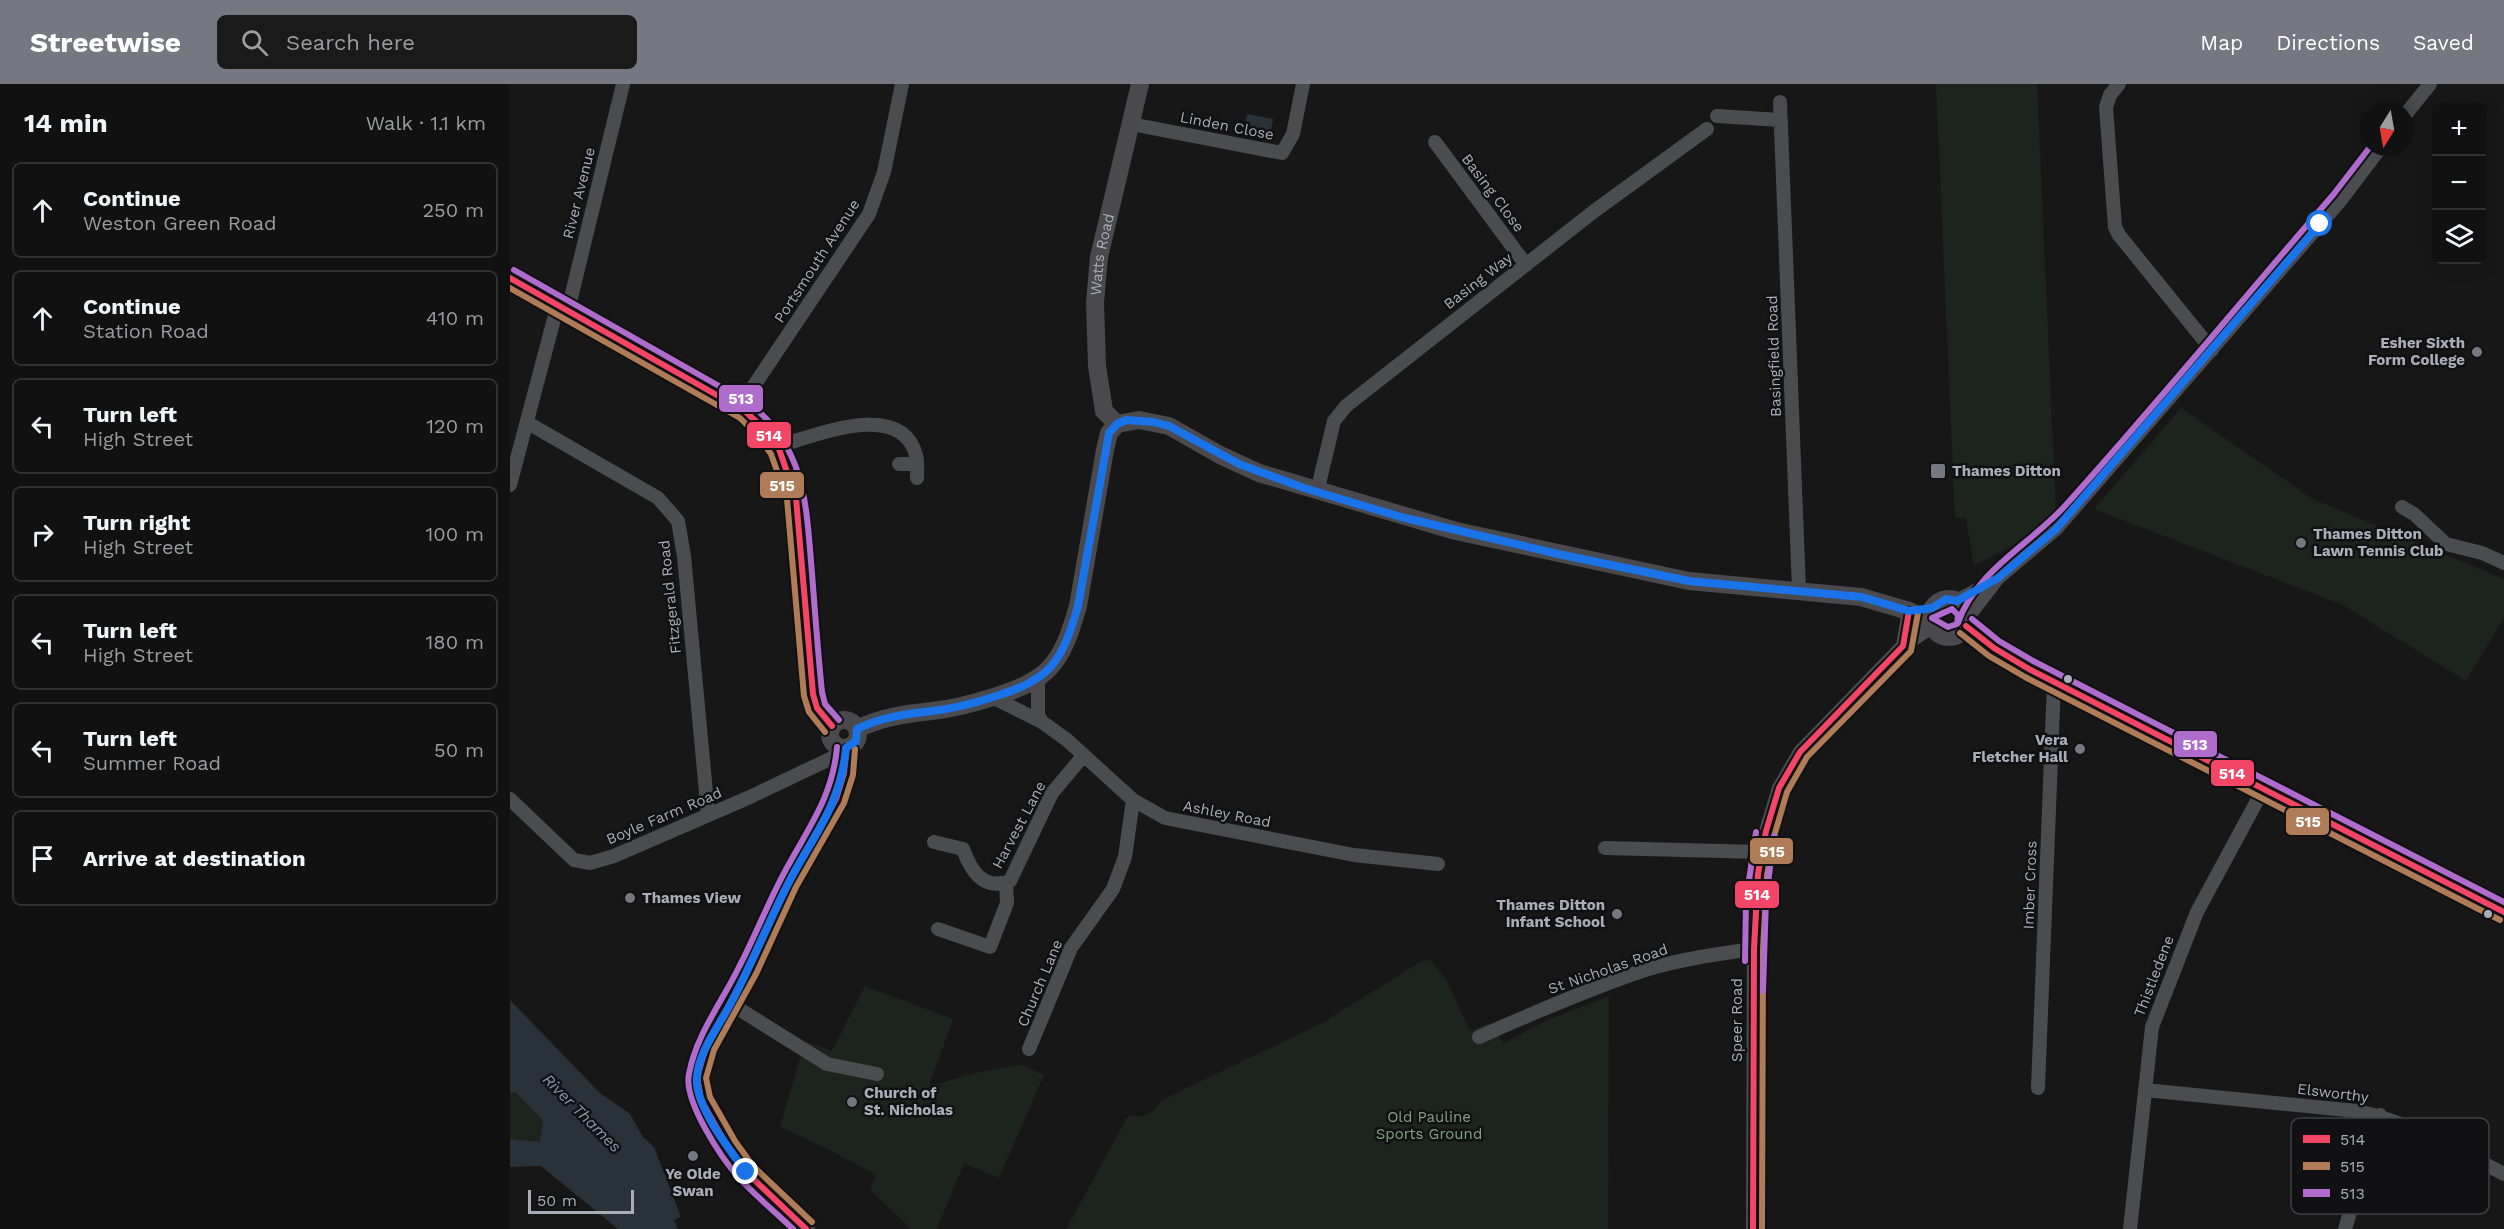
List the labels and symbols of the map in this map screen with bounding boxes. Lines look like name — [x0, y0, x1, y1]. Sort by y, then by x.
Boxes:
north arrow — [2360, 102, 2414, 156]
street label: Linden Close — [1179, 108, 1275, 144]
street label: River Avenue — [559, 145, 599, 241]
street label: Basing Close — [1458, 150, 1528, 236]
street label: Portsmouth Avenue — [770, 196, 864, 326]
route start — [2306, 210, 2332, 236]
street label: Watts Road — [1087, 212, 1118, 296]
street label: Basing Way — [1440, 249, 1516, 313]
street label: Basingfield Road — [1763, 295, 1785, 417]
place label: Esher Sixth Form College — [2368, 334, 2465, 369]
marker: Esher Sixth Form College — [2470, 345, 2484, 359]
line badge: 513 — [718, 384, 764, 413]
text: 513 — [728, 389, 754, 408]
line badge: 514 — [746, 421, 792, 449]
text: 514 — [756, 426, 782, 445]
marker: Thames Ditton — [1929, 462, 1947, 480]
place label: Thames Ditton — [1952, 462, 2061, 480]
line badge: 515 — [759, 471, 805, 499]
text: 515 — [769, 476, 795, 495]
place label: Thames Ditton Lawn Tennis Club — [2313, 525, 2443, 560]
marker: Thames Ditton Lawn Tennis Club — [2294, 536, 2308, 550]
street label: Fitzgerald Road — [655, 539, 685, 655]
unlabelled marker — [2062, 673, 2074, 685]
line badge: 513 — [2173, 730, 2218, 758]
place label: Vera Fletcher Hall — [1972, 731, 2068, 766]
text: 513 — [2182, 735, 2208, 754]
marker: Vera Fletcher Hall — [2073, 742, 2087, 756]
line badge: 514 — [2210, 759, 2255, 787]
text: 514 — [2219, 764, 2245, 783]
street label: Harvest Lane — [988, 778, 1050, 872]
street label: Boyle Farm Road — [604, 784, 724, 848]
street label: Ashley Road — [1182, 797, 1272, 831]
line badge: 515 — [2285, 807, 2330, 836]
text: 515 — [2295, 812, 2321, 831]
line badge: 515 — [1749, 837, 1794, 865]
street label: Imber Cross — [2019, 840, 2041, 930]
text: 515 — [1759, 842, 1785, 861]
line badge: 514 — [1734, 880, 1780, 909]
text: 514 — [1744, 885, 1770, 904]
place label: Thames View — [642, 889, 741, 907]
marker: Thames View — [623, 891, 637, 905]
place label: Thames Ditton Infant School — [1496, 896, 1605, 931]
marker: Thames Ditton Infant School — [1610, 907, 1624, 921]
unlabelled marker — [2482, 908, 2494, 920]
street label: Thistledene — [2130, 933, 2178, 1019]
street label: Church Lane — [1014, 937, 1066, 1029]
street label: St Nicholas Road — [1546, 940, 1670, 998]
street label: Speer Road — [1728, 978, 1746, 1062]
water label: River Thames — [539, 1070, 625, 1156]
street label: Elsworthy — [2296, 1080, 2370, 1106]
place label: Church of St. Nicholas — [864, 1084, 953, 1119]
marker: Church of St. Nicholas — [845, 1095, 859, 1109]
park label: Old Pauline Sports Ground — [1376, 1108, 1482, 1143]
legend — [2291, 1118, 2489, 1214]
text: 514 — [2340, 1130, 2366, 1149]
marker: Ye Olde Swan — [686, 1149, 700, 1163]
text: 515 — [2340, 1157, 2365, 1176]
route end — [732, 1158, 758, 1184]
place label: Ye Olde Swan — [665, 1165, 721, 1200]
text: 513 — [2340, 1184, 2365, 1203]
scale bar — [528, 1187, 634, 1214]

